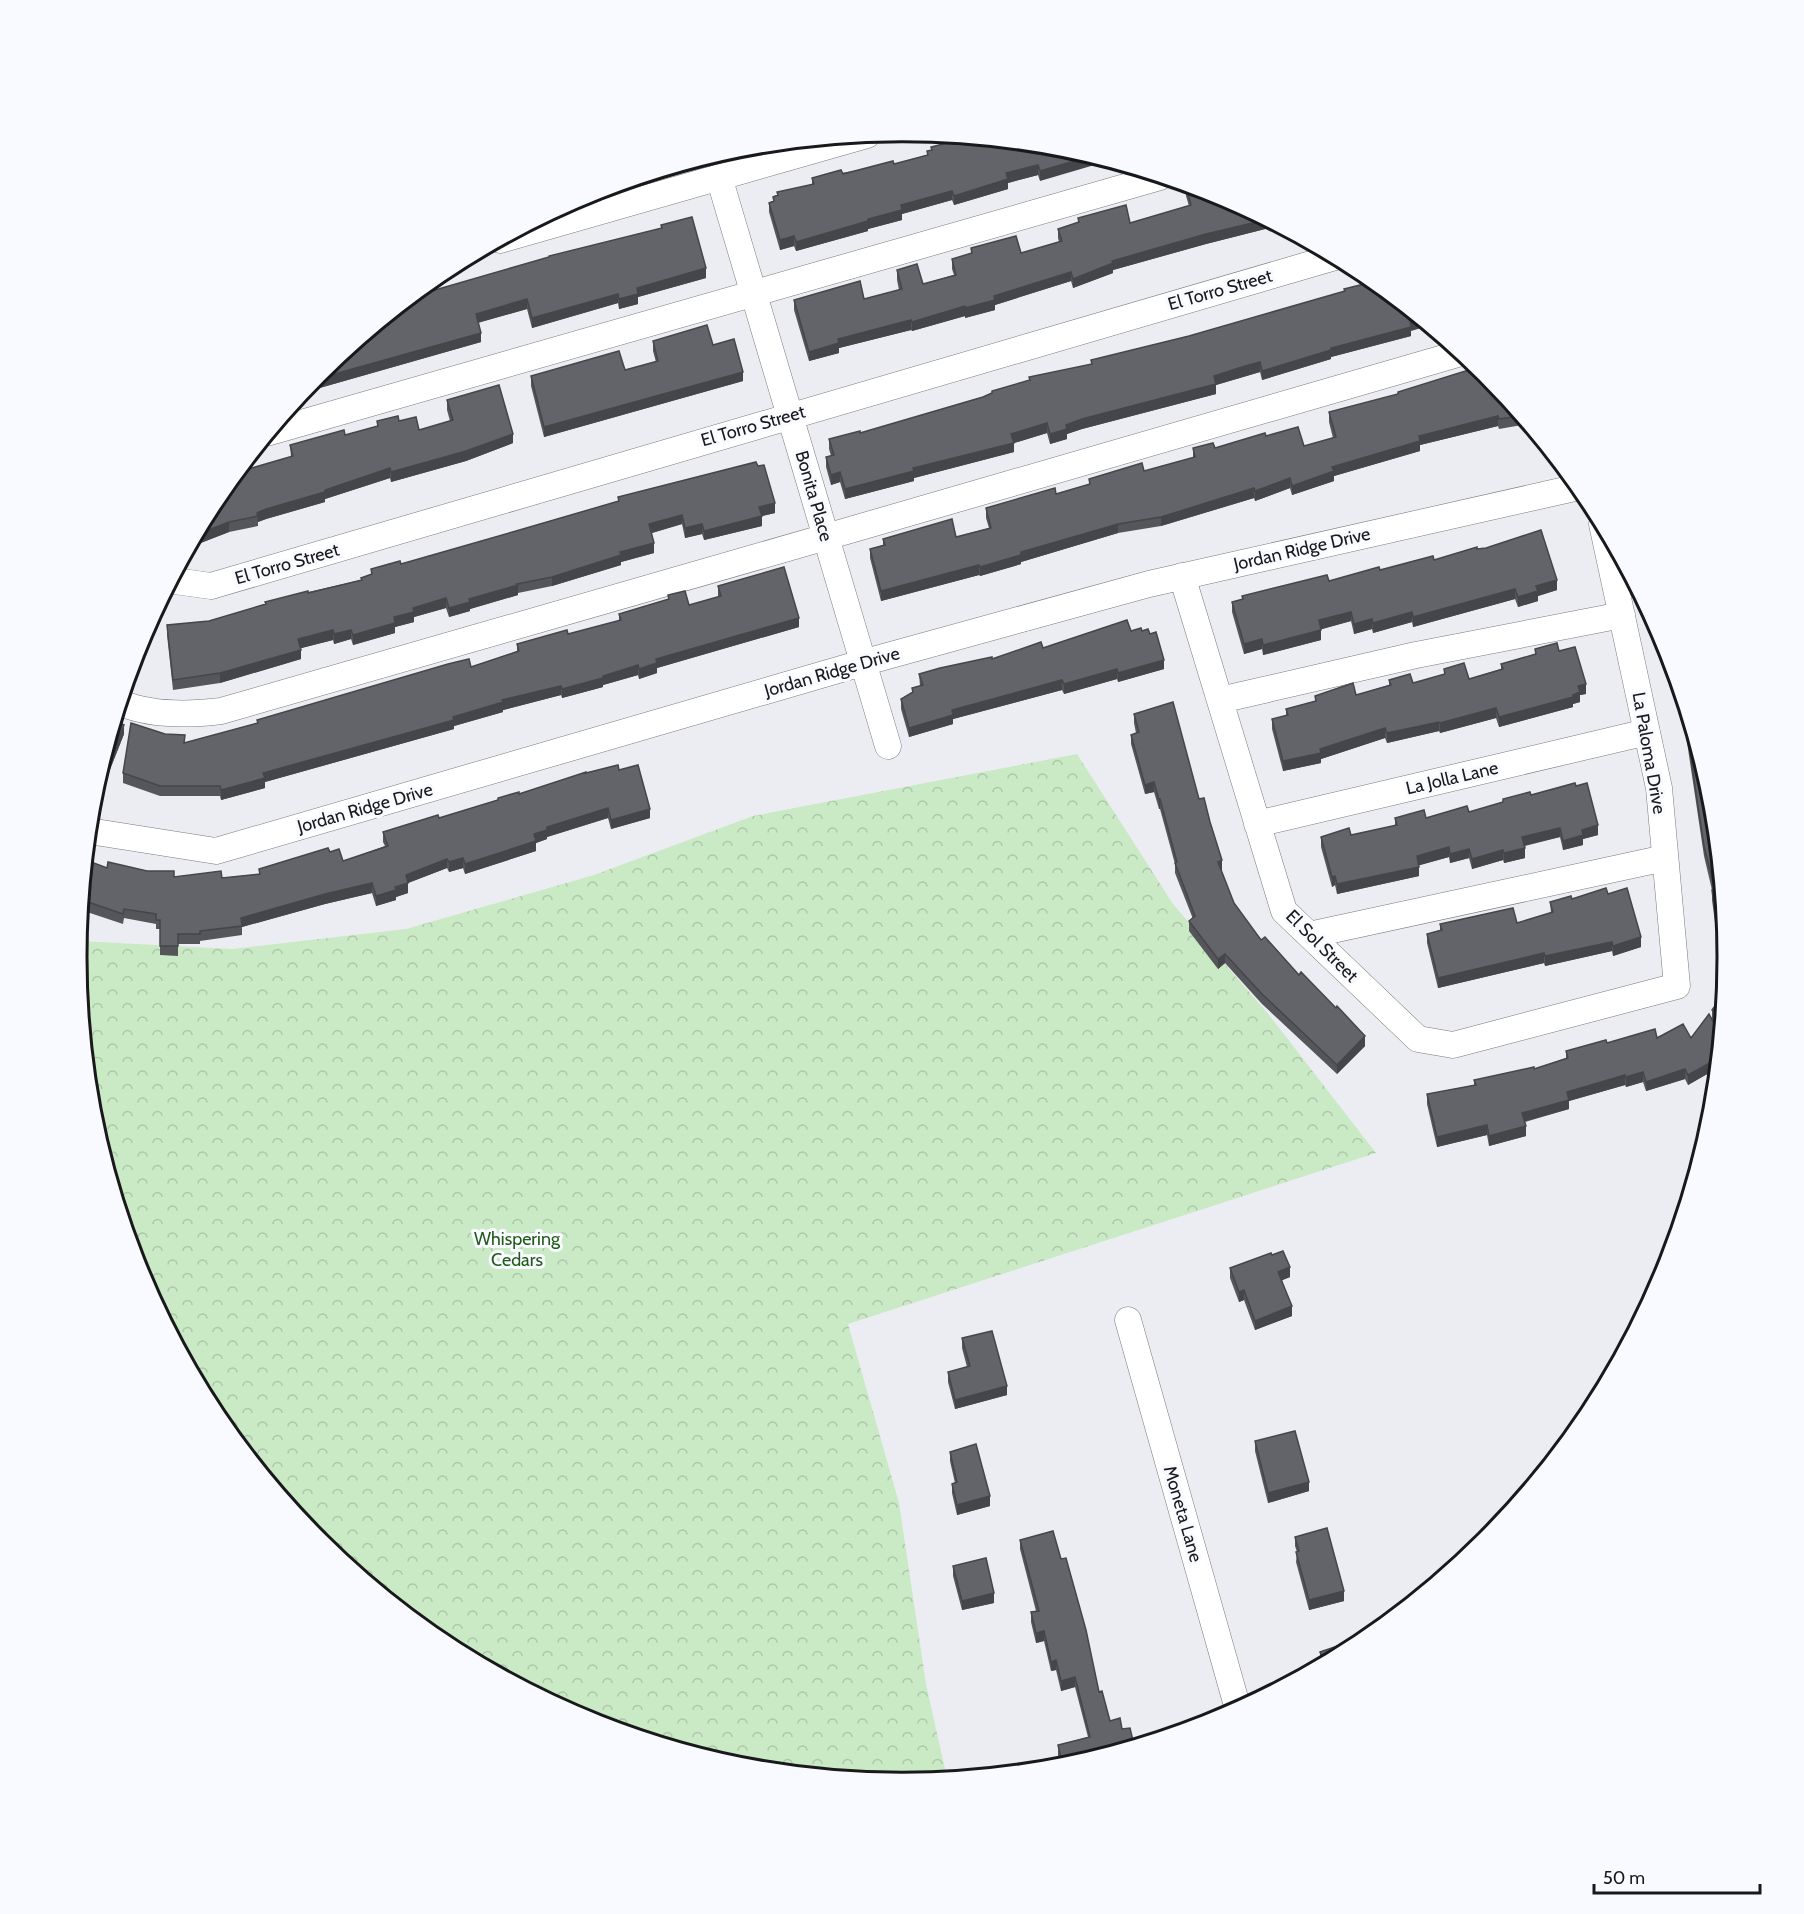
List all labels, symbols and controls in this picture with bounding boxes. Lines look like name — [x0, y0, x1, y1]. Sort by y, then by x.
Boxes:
street label: El Torro Street — [1165, 265, 1275, 315]
street label: El Torro Street — [698, 401, 808, 451]
street label: Bonita Place — [791, 448, 837, 544]
street label: Jordan Ridge Drive — [1231, 523, 1372, 576]
street label: El Torro Street — [232, 539, 342, 589]
street label: Jordan Ridge Drive — [761, 642, 902, 702]
street label: La Paloma Drive — [1627, 690, 1671, 816]
street label: La Jolla Lane — [1404, 757, 1500, 799]
street label: Jordan Ridge Drive — [294, 778, 435, 838]
street label: El Sol Street — [1281, 905, 1363, 987]
park label: Whispering Cedars — [474, 1228, 561, 1271]
street label: Moneta Lane — [1159, 1463, 1207, 1565]
scale bar — [1594, 1857, 1760, 1895]
text: 50 m — [1603, 1867, 1645, 1889]

